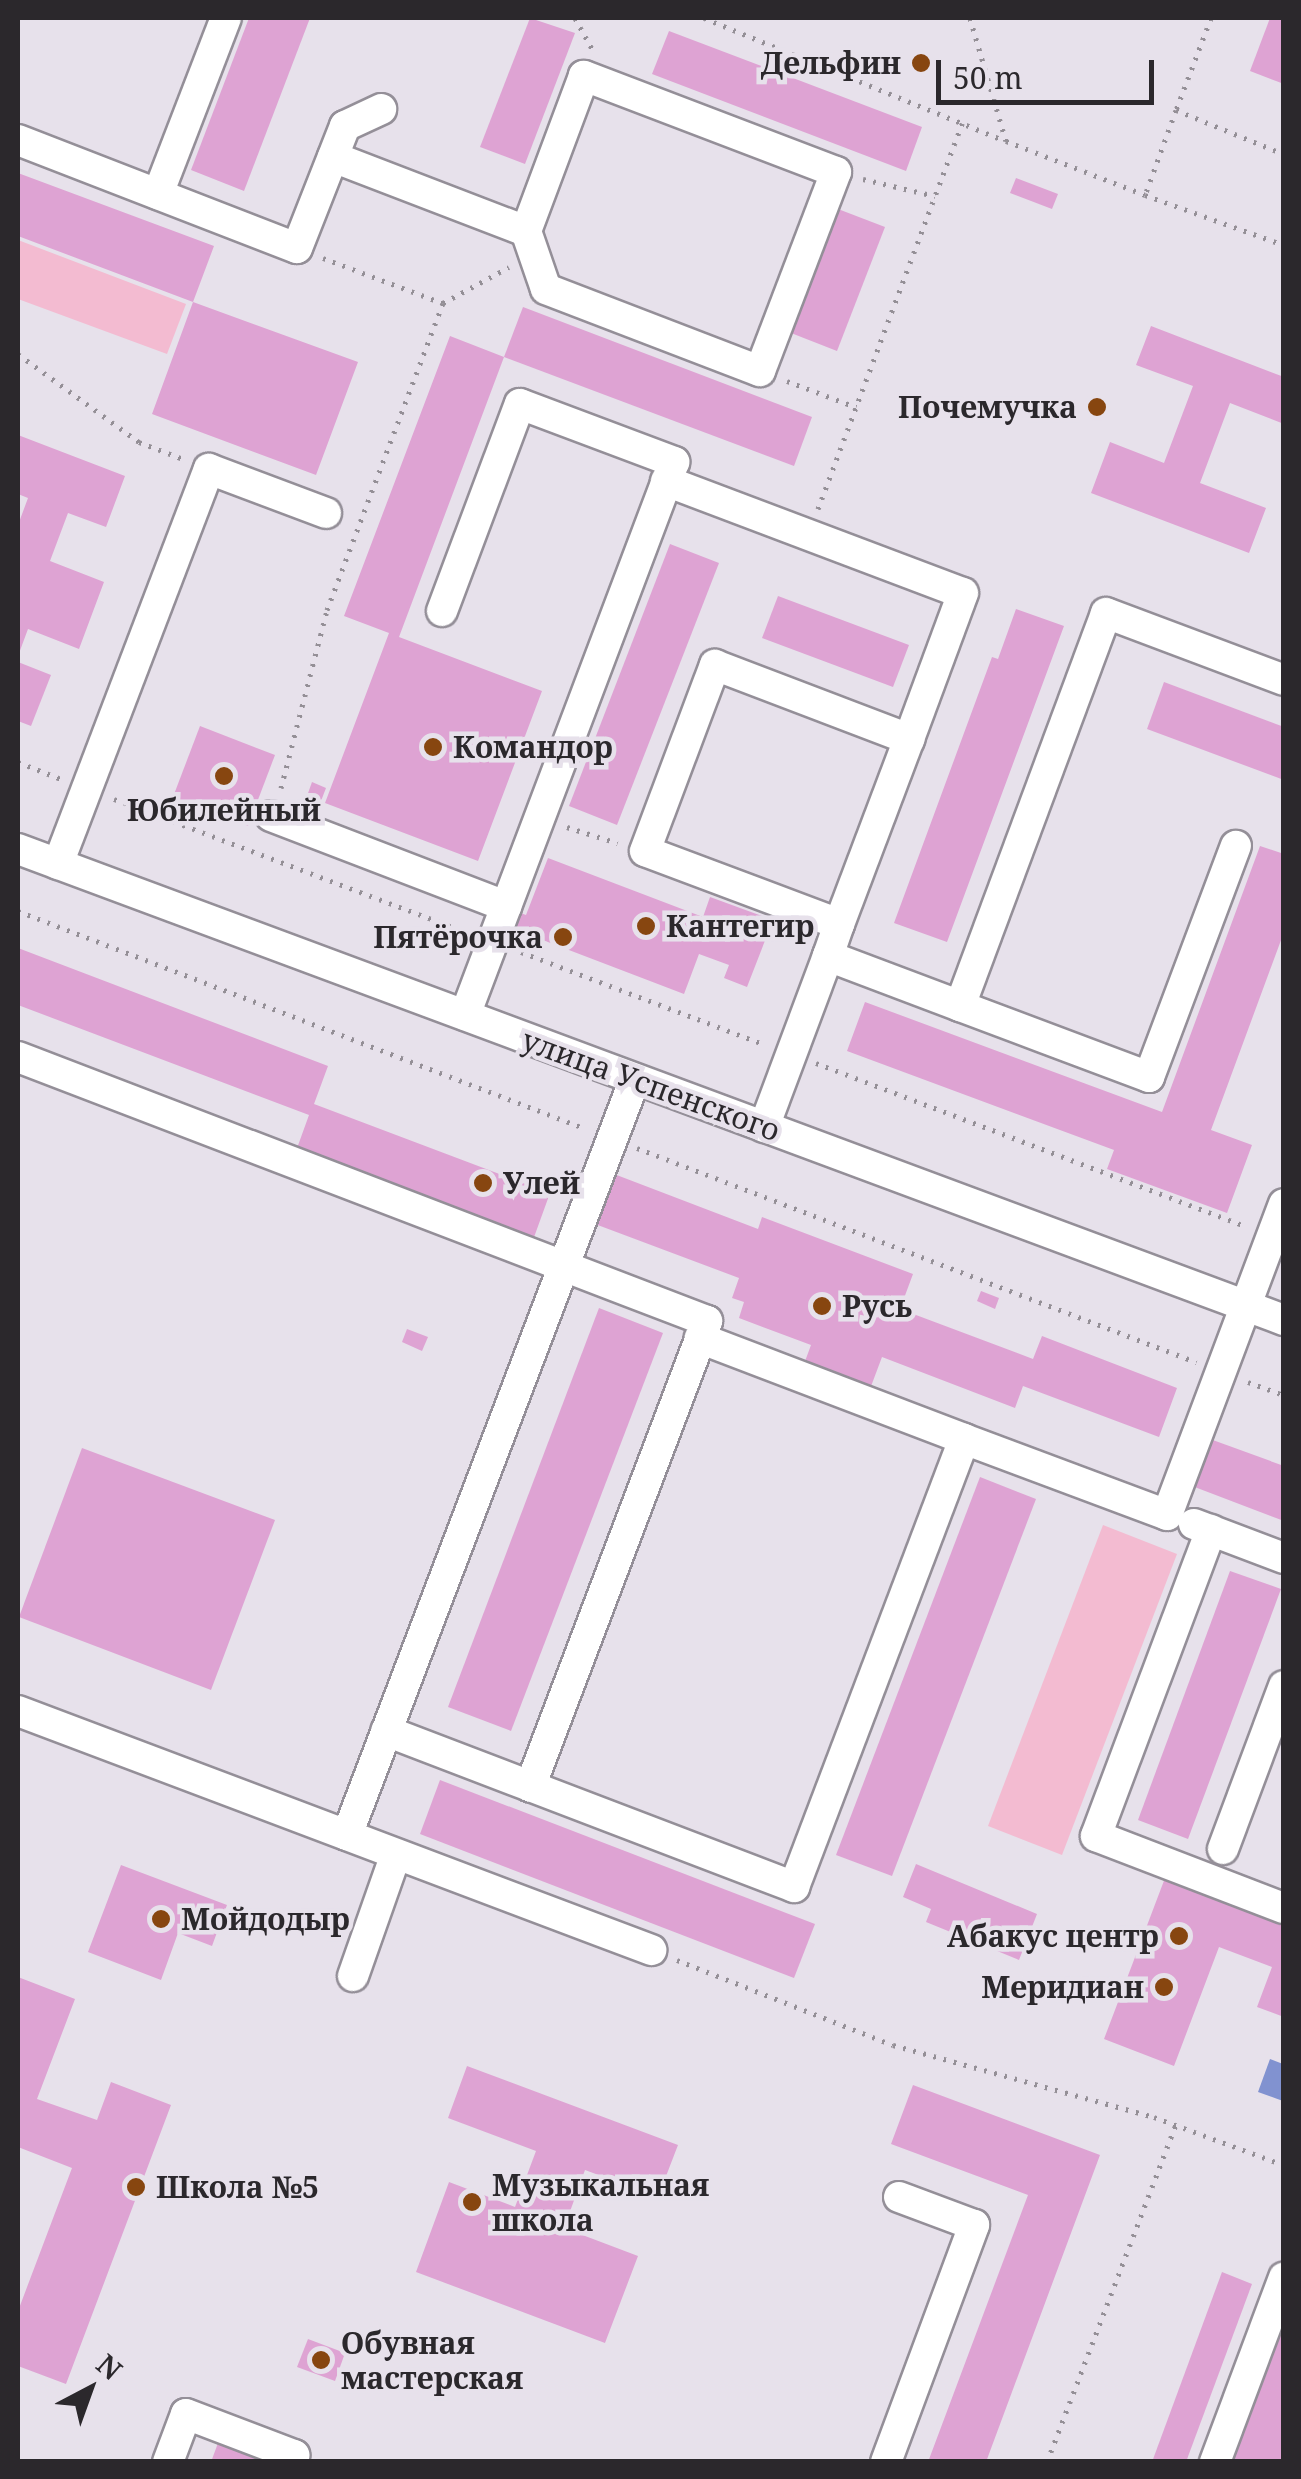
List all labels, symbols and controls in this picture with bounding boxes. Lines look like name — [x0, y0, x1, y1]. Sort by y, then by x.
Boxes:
scale bar — [941, 40, 1158, 102]
place label: Дельфин — [761, 45, 901, 81]
marker: Дельфин — [910, 52, 932, 74]
text: 50 m — [953, 57, 1023, 98]
place label: Почемучка — [898, 389, 1077, 425]
marker: Почемучка — [1086, 396, 1108, 418]
place label: Командор — [453, 729, 613, 765]
marker: Командор — [422, 736, 444, 758]
marker: Юбилейный — [213, 765, 235, 787]
place label: Юбилейный — [127, 792, 321, 828]
place label: Кантегир — [666, 908, 814, 944]
marker: Кантегир — [635, 915, 657, 937]
place label: Пятёрочка — [373, 919, 543, 955]
marker: Пятёрочка — [552, 926, 574, 948]
street label: улица Успенского — [517, 1022, 785, 1148]
place label: Улей — [503, 1165, 580, 1201]
marker: Улей — [472, 1172, 494, 1194]
place label: Русь — [842, 1288, 912, 1324]
marker: Русь — [811, 1295, 833, 1317]
place label: Мойдодыр — [181, 1901, 350, 1937]
marker: Мойдодыр — [150, 1908, 172, 1930]
place label: Абакус центр — [947, 1918, 1159, 1954]
marker: Абакус центр — [1168, 1925, 1190, 1947]
place label: Меридиан — [981, 1969, 1144, 2005]
marker: Меридиан — [1153, 1976, 1175, 1998]
place label: Музыкальная школа — [492, 2167, 709, 2238]
place label: Школа №5 — [156, 2169, 319, 2205]
marker: Школа №5 — [125, 2176, 147, 2198]
marker: Музыкальная школа — [461, 2191, 483, 2213]
place label: Обувная мастерская — [341, 2325, 523, 2396]
north arrow — [40, 2339, 140, 2439]
text: N — [89, 2345, 130, 2388]
marker: Обувная мастерская — [310, 2349, 332, 2371]

